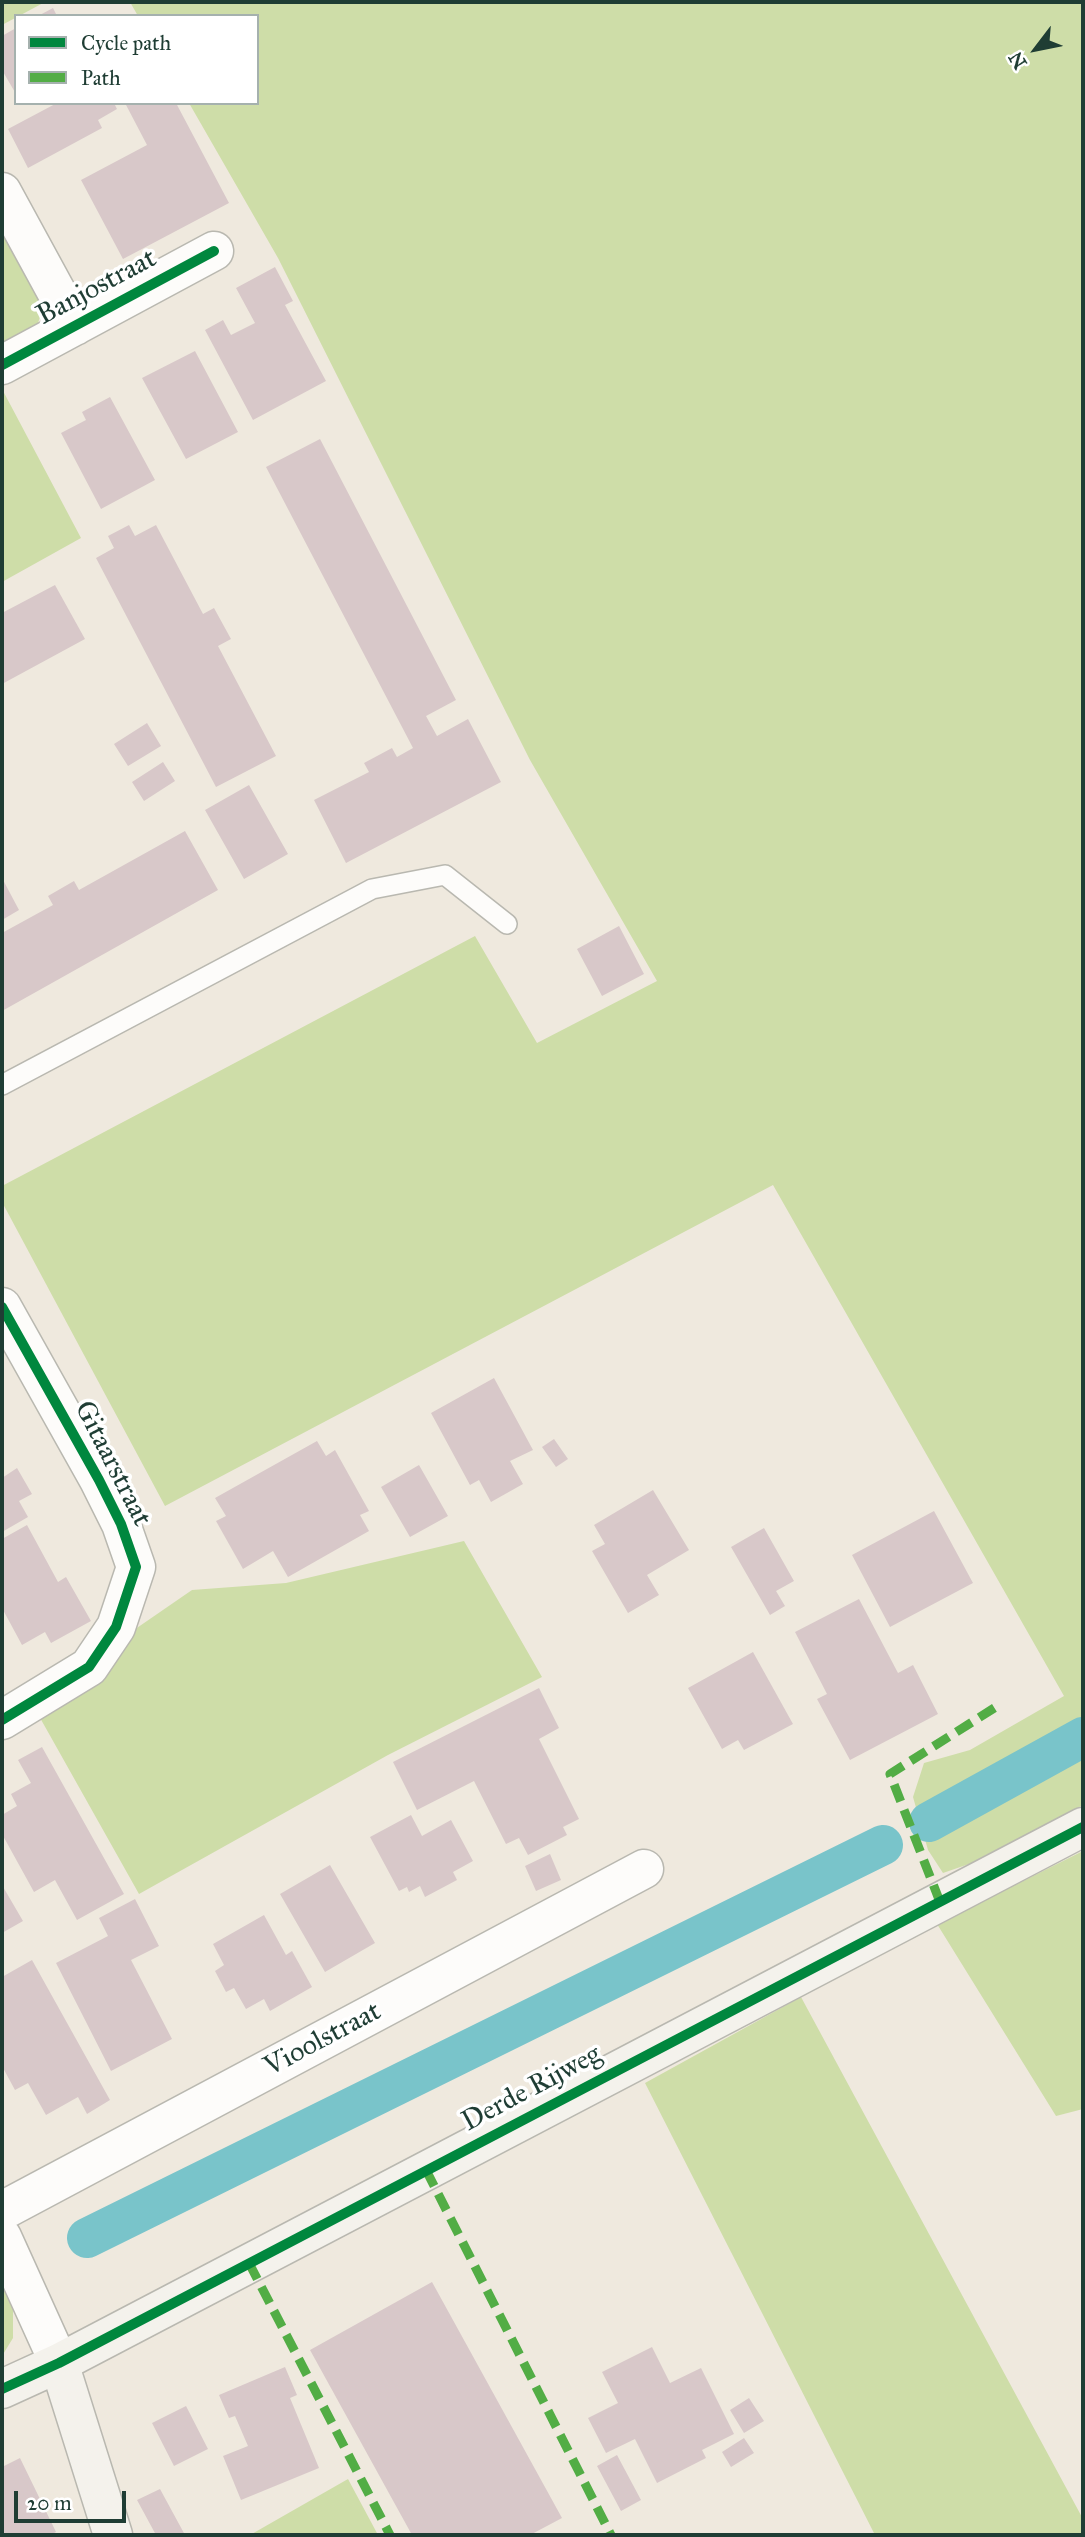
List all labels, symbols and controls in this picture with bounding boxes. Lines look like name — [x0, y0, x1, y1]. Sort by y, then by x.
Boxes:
legend — [14, 14, 259, 105]
north arrow — [1001, 14, 1071, 84]
text: Cycle path — [81, 30, 171, 56]
text: N — [1004, 47, 1032, 73]
text: Path — [81, 65, 121, 91]
street label: Banjostraat — [31, 242, 163, 334]
street label: Gitaarstraat — [66, 1396, 158, 1532]
street label: Vioolstraat — [259, 1995, 387, 2085]
street label: Derde Rijweg — [457, 2038, 607, 2140]
scale bar — [18, 2478, 130, 2522]
text: 20 m — [27, 2490, 72, 2516]

